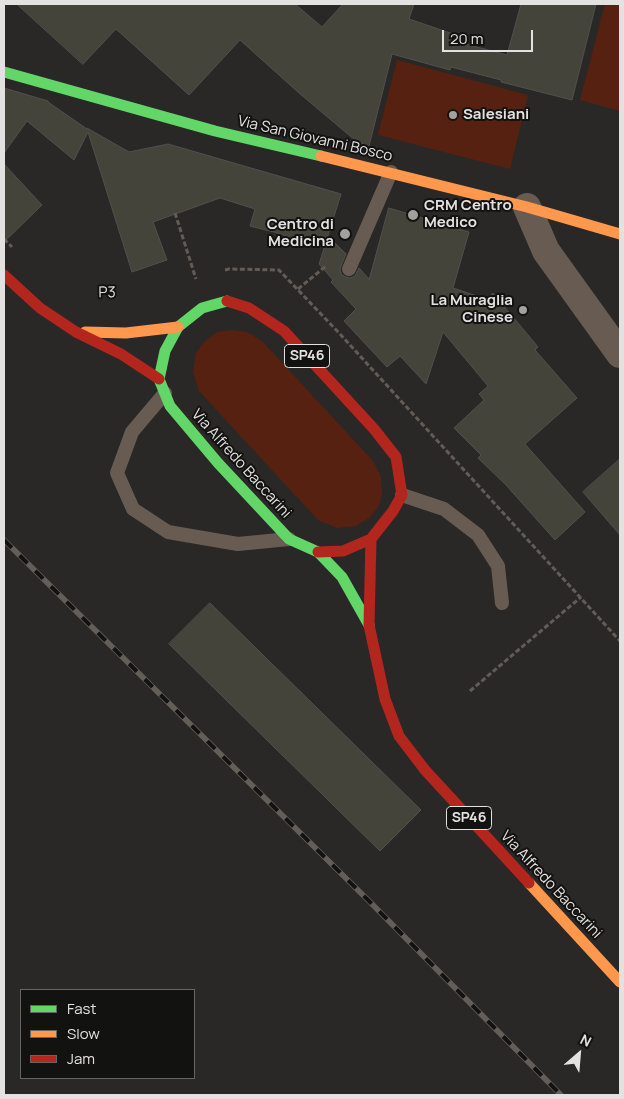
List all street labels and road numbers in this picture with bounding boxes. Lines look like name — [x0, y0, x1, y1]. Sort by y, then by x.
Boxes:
street label: Via San Giovanni Bosco — [236, 112, 394, 166]
street label: P3 — [98, 284, 116, 302]
road number: SP46 — [284, 344, 330, 368]
street label: Via Alfredo Baccarini — [187, 406, 295, 522]
road number: SP46 — [446, 806, 492, 830]
street label: Via Alfredo Baccarini — [497, 828, 605, 942]

